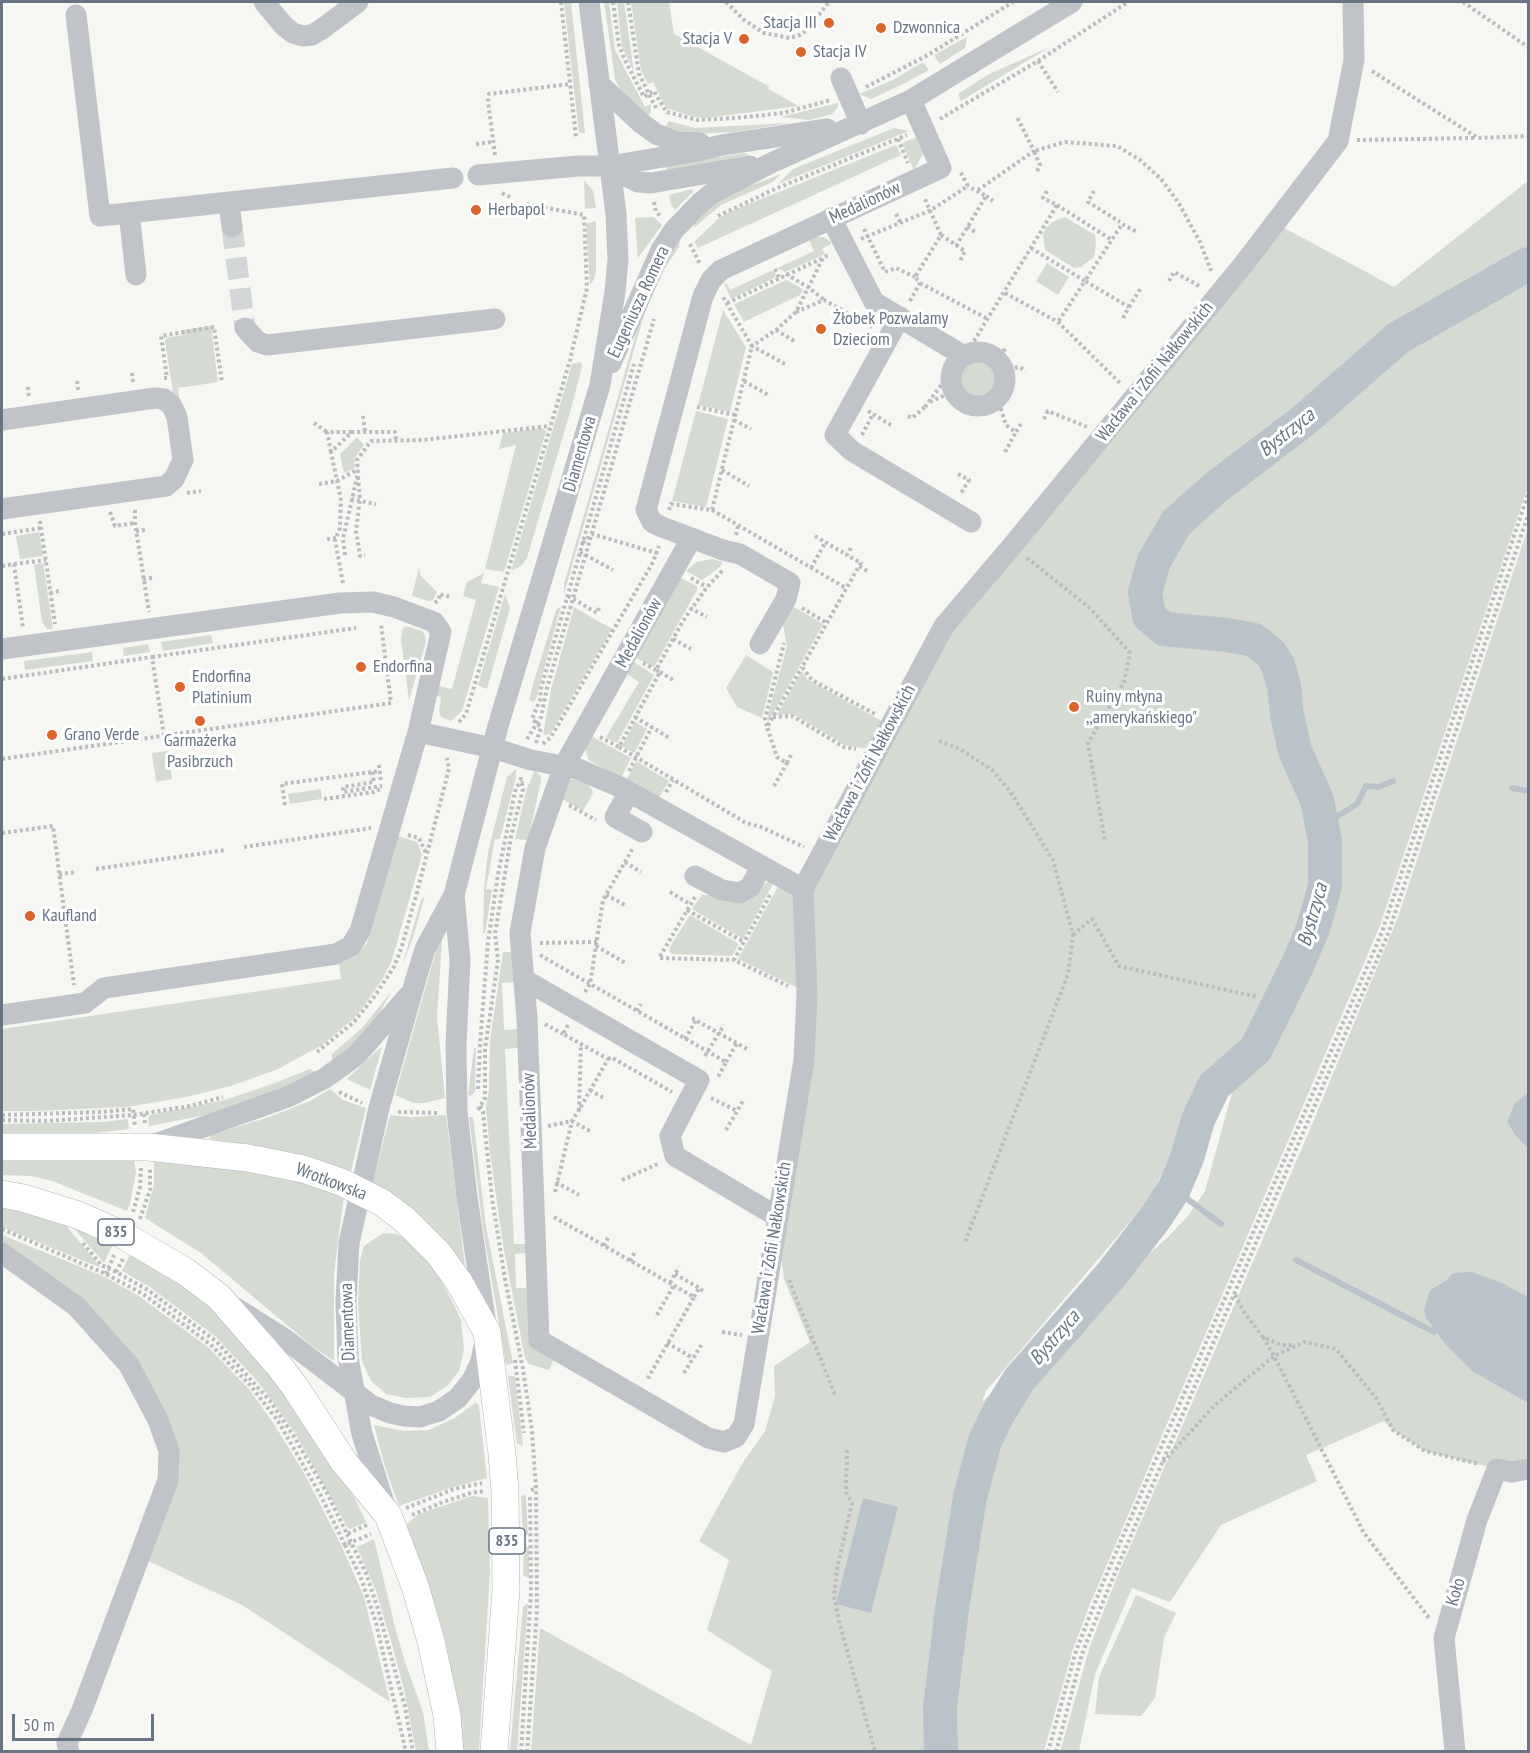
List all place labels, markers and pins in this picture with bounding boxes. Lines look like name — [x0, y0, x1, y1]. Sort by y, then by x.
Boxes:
place label: Stacja III — [763, 12, 817, 34]
marker: Stacja III — [822, 16, 836, 30]
place label: Dzwonnica — [893, 17, 960, 39]
marker: Dzwonnica — [874, 21, 888, 35]
place label: Stacja V — [683, 28, 732, 50]
marker: Stacja V — [737, 32, 751, 46]
place label: Stacja IV — [813, 41, 867, 63]
marker: Stacja IV — [794, 45, 808, 59]
place label: Herbapol — [488, 199, 545, 221]
marker: Herbapol — [469, 203, 483, 217]
place label: Żłobek Pozwalamy Dzieciom — [833, 308, 948, 350]
marker: Żłobek Pozwalamy Dzieciom — [814, 322, 828, 336]
place label: Endorfina — [373, 656, 432, 678]
marker: Endorfina — [354, 660, 368, 674]
place label: Endorfina Platinium — [192, 666, 252, 708]
marker: Endorfina Platinium — [173, 680, 187, 694]
place label: Ruiny młyna ,,amerykańskiego" — [1086, 686, 1197, 728]
marker: Ruiny młyna ,,amerykańskiego" — [1067, 700, 1081, 714]
marker: Garmażerka Pasibrzuch — [193, 714, 207, 728]
place label: Grano Verde — [64, 724, 140, 746]
marker: Grano Verde — [45, 728, 59, 742]
place label: Garmażerka Pasibrzuch — [164, 730, 236, 772]
place label: Kaufland — [42, 905, 97, 927]
marker: Kaufland — [23, 909, 37, 923]

